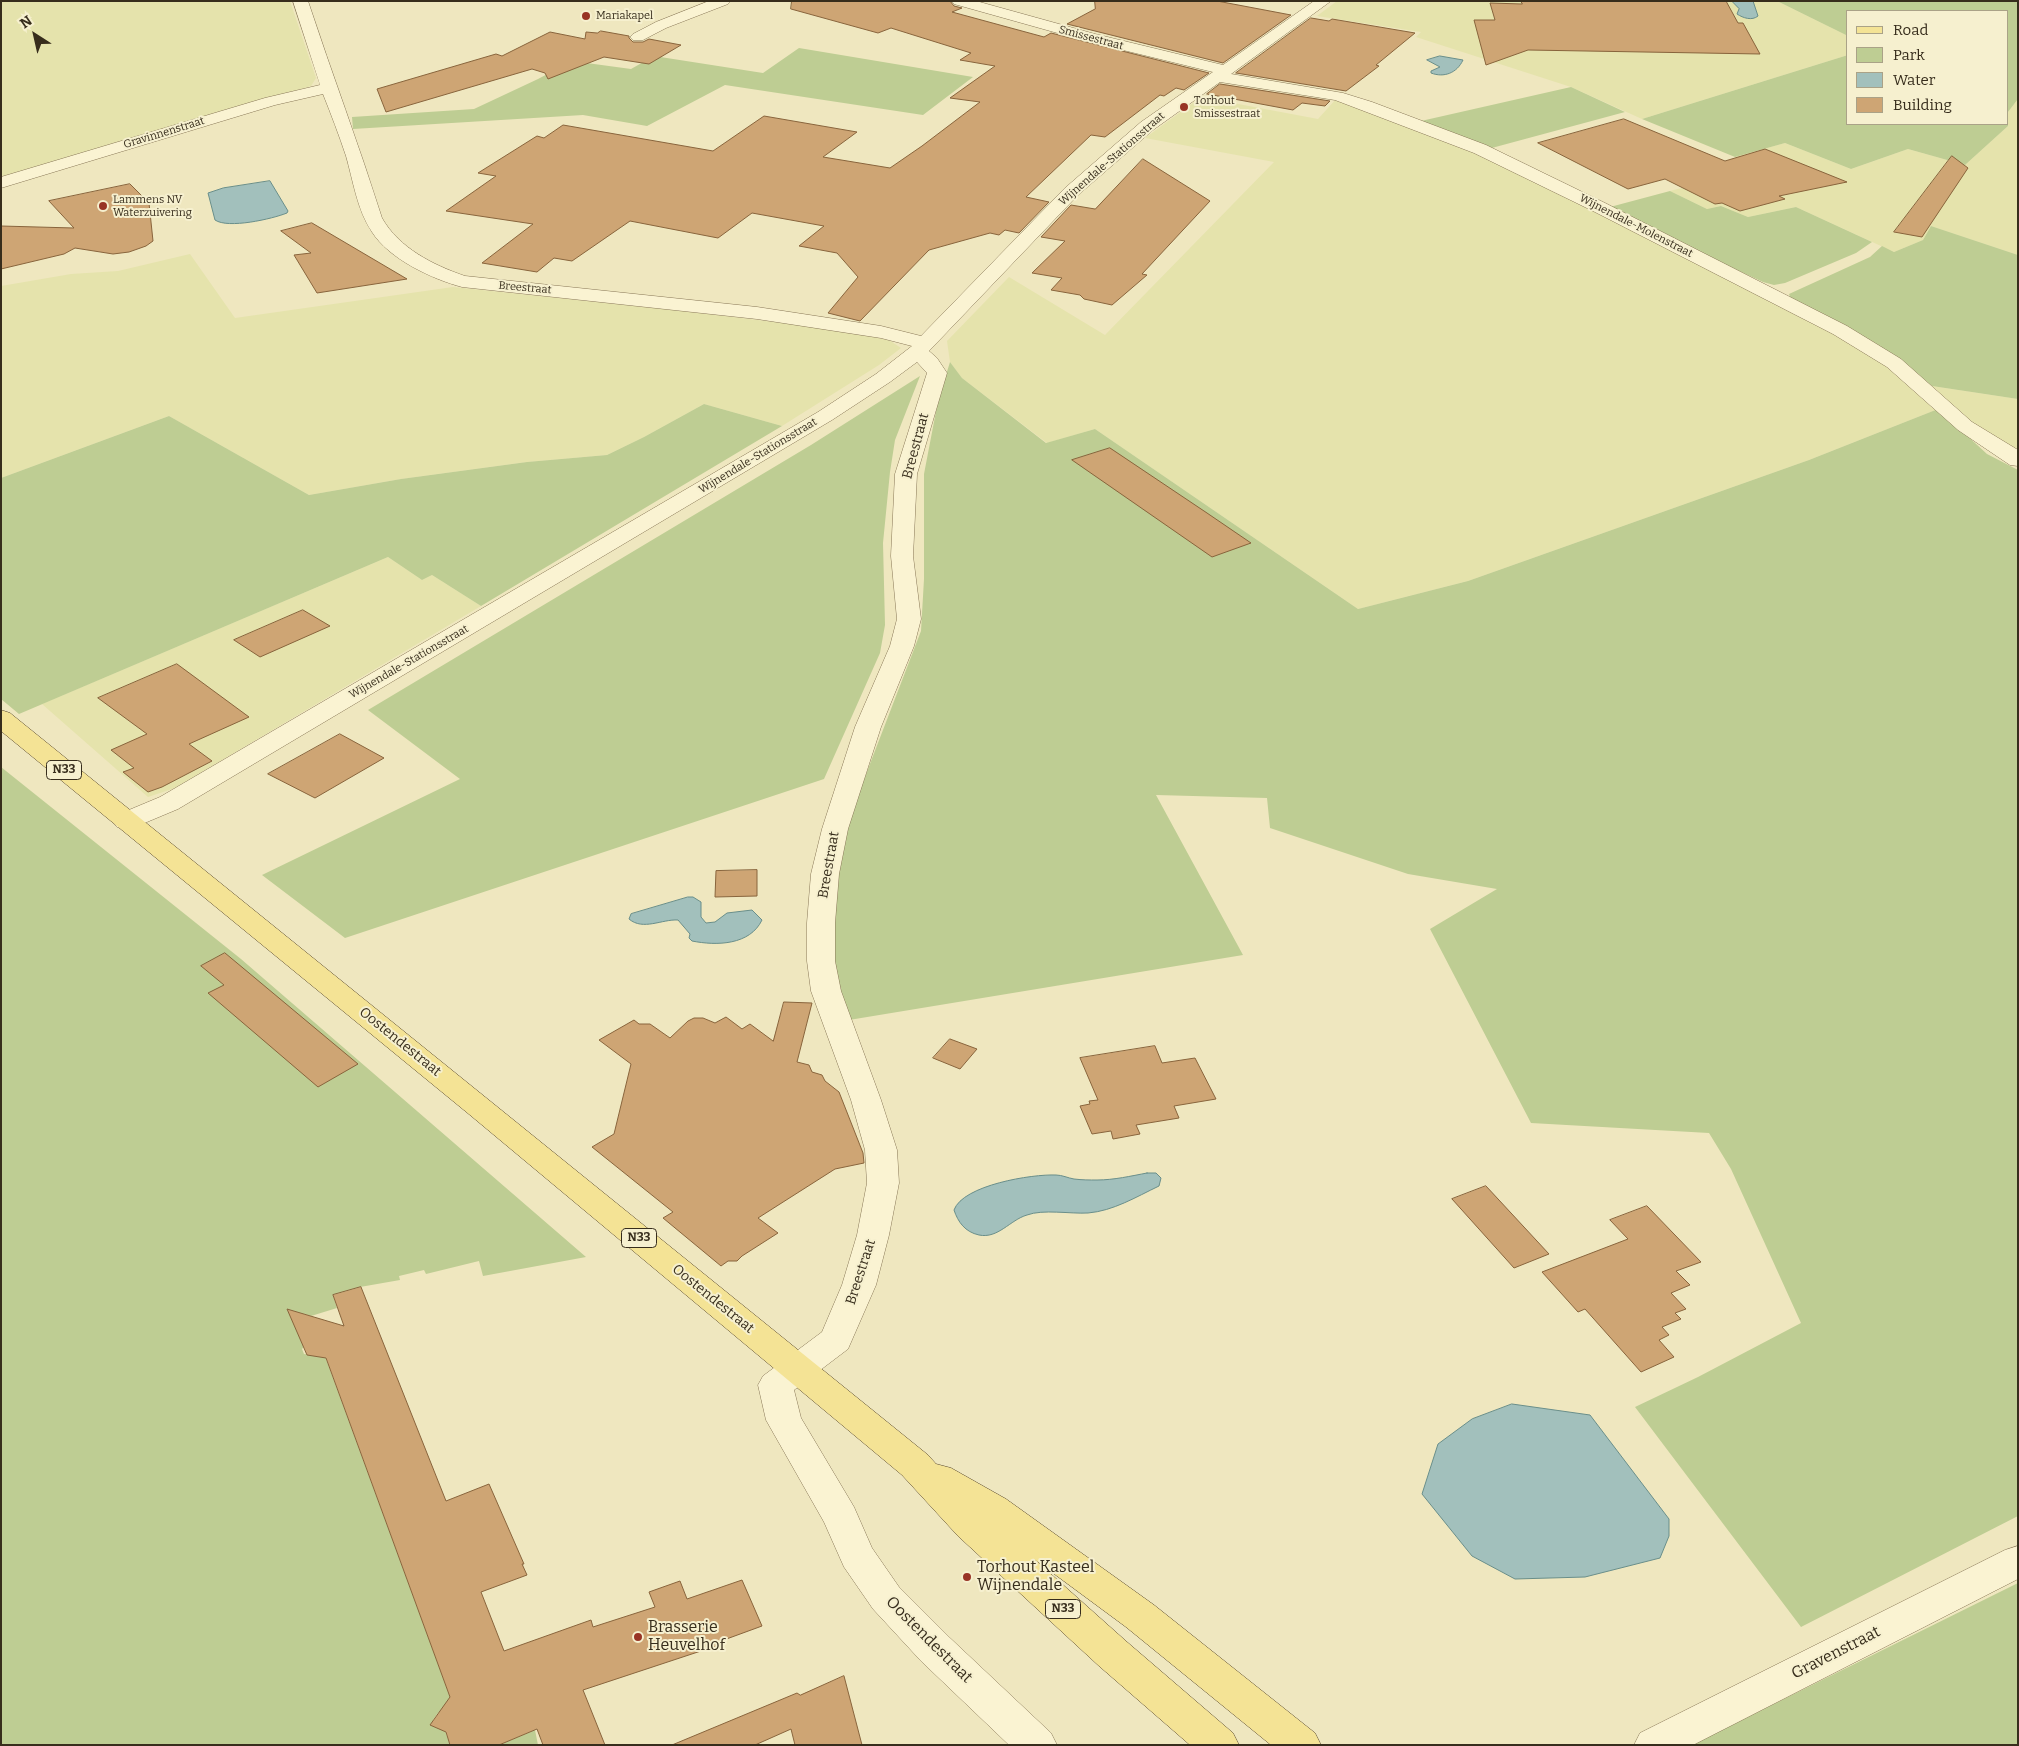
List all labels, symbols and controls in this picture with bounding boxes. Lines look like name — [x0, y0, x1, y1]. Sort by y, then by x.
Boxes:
place label: Mariakapel — [596, 9, 653, 23]
north arrow — [10, 10, 60, 60]
marker: Mariakapel — [580, 10, 592, 22]
legend — [1846, 10, 2009, 125]
text: N — [17, 12, 35, 32]
text: Road — [1893, 21, 1928, 39]
street label: Smissestraat — [1057, 23, 1125, 53]
text: Park — [1893, 46, 1925, 64]
text: Water — [1893, 71, 1935, 89]
place label: Torhout Smissestraat — [1194, 94, 1260, 120]
text: Building — [1893, 96, 1952, 114]
marker: Torhout Smissestraat — [1178, 101, 1190, 113]
street label: Wijnendale-Stationsstraat — [1057, 110, 1167, 208]
street label: Gravinnenstraat — [122, 114, 206, 152]
street label: Wijnendale-Molenstraat — [1577, 192, 1695, 260]
place label: Lammens NV Waterzuivering — [113, 193, 192, 219]
marker: Lammens NV Waterzuivering — [97, 200, 109, 212]
street label: Breestraat — [498, 279, 552, 297]
street label: Breestraat — [899, 411, 933, 481]
street label: Wijnendale-Stationsstraat — [697, 415, 819, 497]
street label: Wijnendale-Stationsstraat — [347, 622, 471, 702]
road number: N33 — [46, 760, 82, 780]
street label: Breestraat — [815, 830, 843, 900]
street label: Oostendestraat — [356, 1004, 444, 1080]
road number: N33 — [622, 1228, 656, 1248]
street label: Breestraat — [843, 1237, 879, 1307]
street label: Oostendestraat — [669, 1261, 757, 1337]
place label: Torhout Kasteel Wijnendale — [977, 1558, 1094, 1596]
marker: Torhout Kasteel Wijnendale — [961, 1571, 973, 1583]
street label: Oostendestraat — [882, 1593, 976, 1687]
road number: N33 — [1046, 1600, 1080, 1618]
place label: Brasserie Heuvelhof — [648, 1618, 725, 1656]
street label: Gravenstraat — [1788, 1622, 1884, 1684]
marker: Brasserie Heuvelhof — [632, 1631, 644, 1643]

